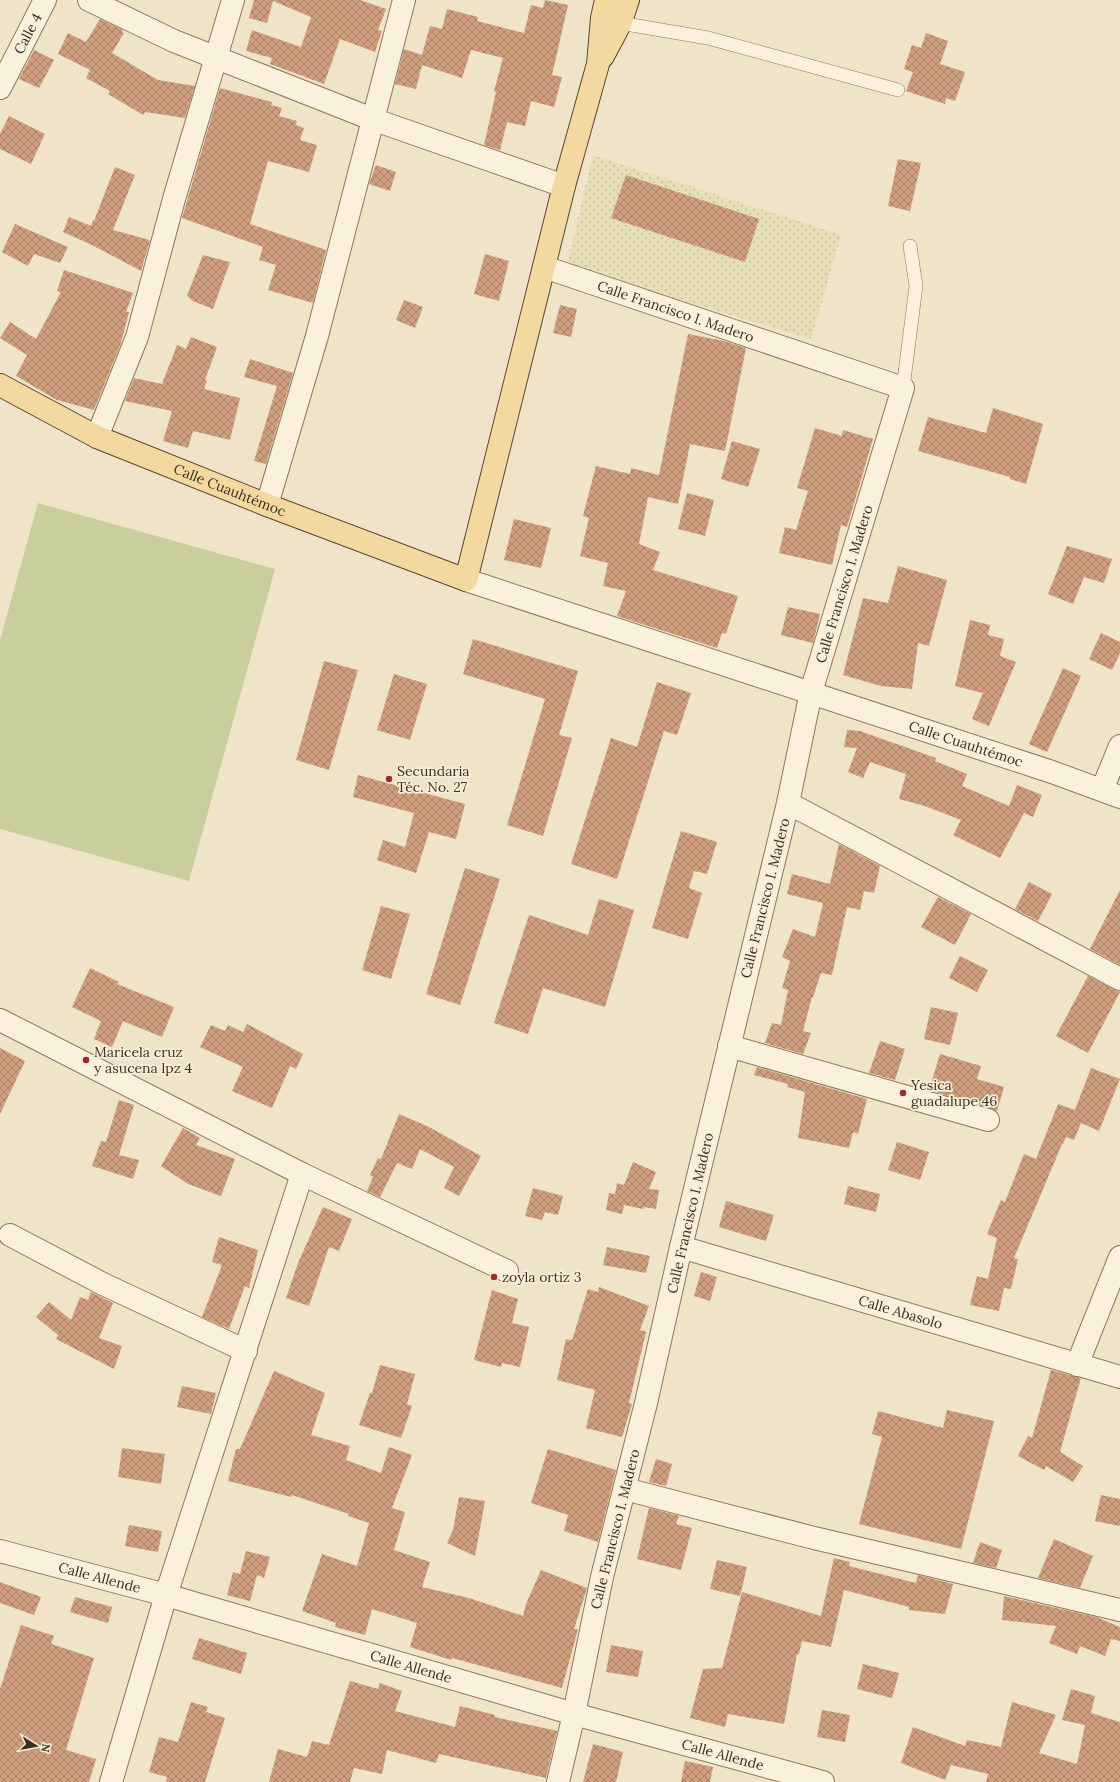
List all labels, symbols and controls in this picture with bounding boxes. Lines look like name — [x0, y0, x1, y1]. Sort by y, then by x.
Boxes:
street label: Calle 4 — [10, 10, 46, 57]
street label: Calle Francisco I. Madero — [595, 277, 756, 346]
street label: Calle Cuauhtémoc — [171, 460, 288, 520]
street label: Calle Francisco I. Madero — [811, 503, 877, 665]
street label: Calle Cuauhtémoc — [906, 717, 1025, 771]
place label: Secundaria Téc. No. 27 — [397, 762, 470, 796]
marker: Secundaria Téc. No. 27 — [384, 774, 394, 784]
street label: Calle Francisco I. Madero — [736, 816, 794, 980]
place label: Maricela cruz y asucena lpz 4 — [94, 1043, 193, 1077]
marker: Maricela cruz y asucena lpz 4 — [81, 1055, 91, 1065]
place label: Yesica guadalupe 46 — [910, 1076, 997, 1110]
marker: Yesica guadalupe 46 — [898, 1088, 908, 1098]
street label: Calle Francisco I. Madero — [663, 1131, 717, 1295]
place label: zoyla ortiz 3 — [502, 1268, 582, 1286]
marker: zoyla ortiz 3 — [489, 1272, 499, 1282]
street label: Calle Abasolo — [856, 1291, 945, 1333]
street label: Calle Francisco I. Madero — [586, 1447, 644, 1611]
street label: Calle Allende — [56, 1558, 143, 1597]
street label: Calle Allende — [368, 1646, 454, 1687]
north arrow — [16, 1726, 56, 1766]
street label: Calle Allende — [680, 1735, 766, 1775]
text: N — [38, 1742, 54, 1754]

